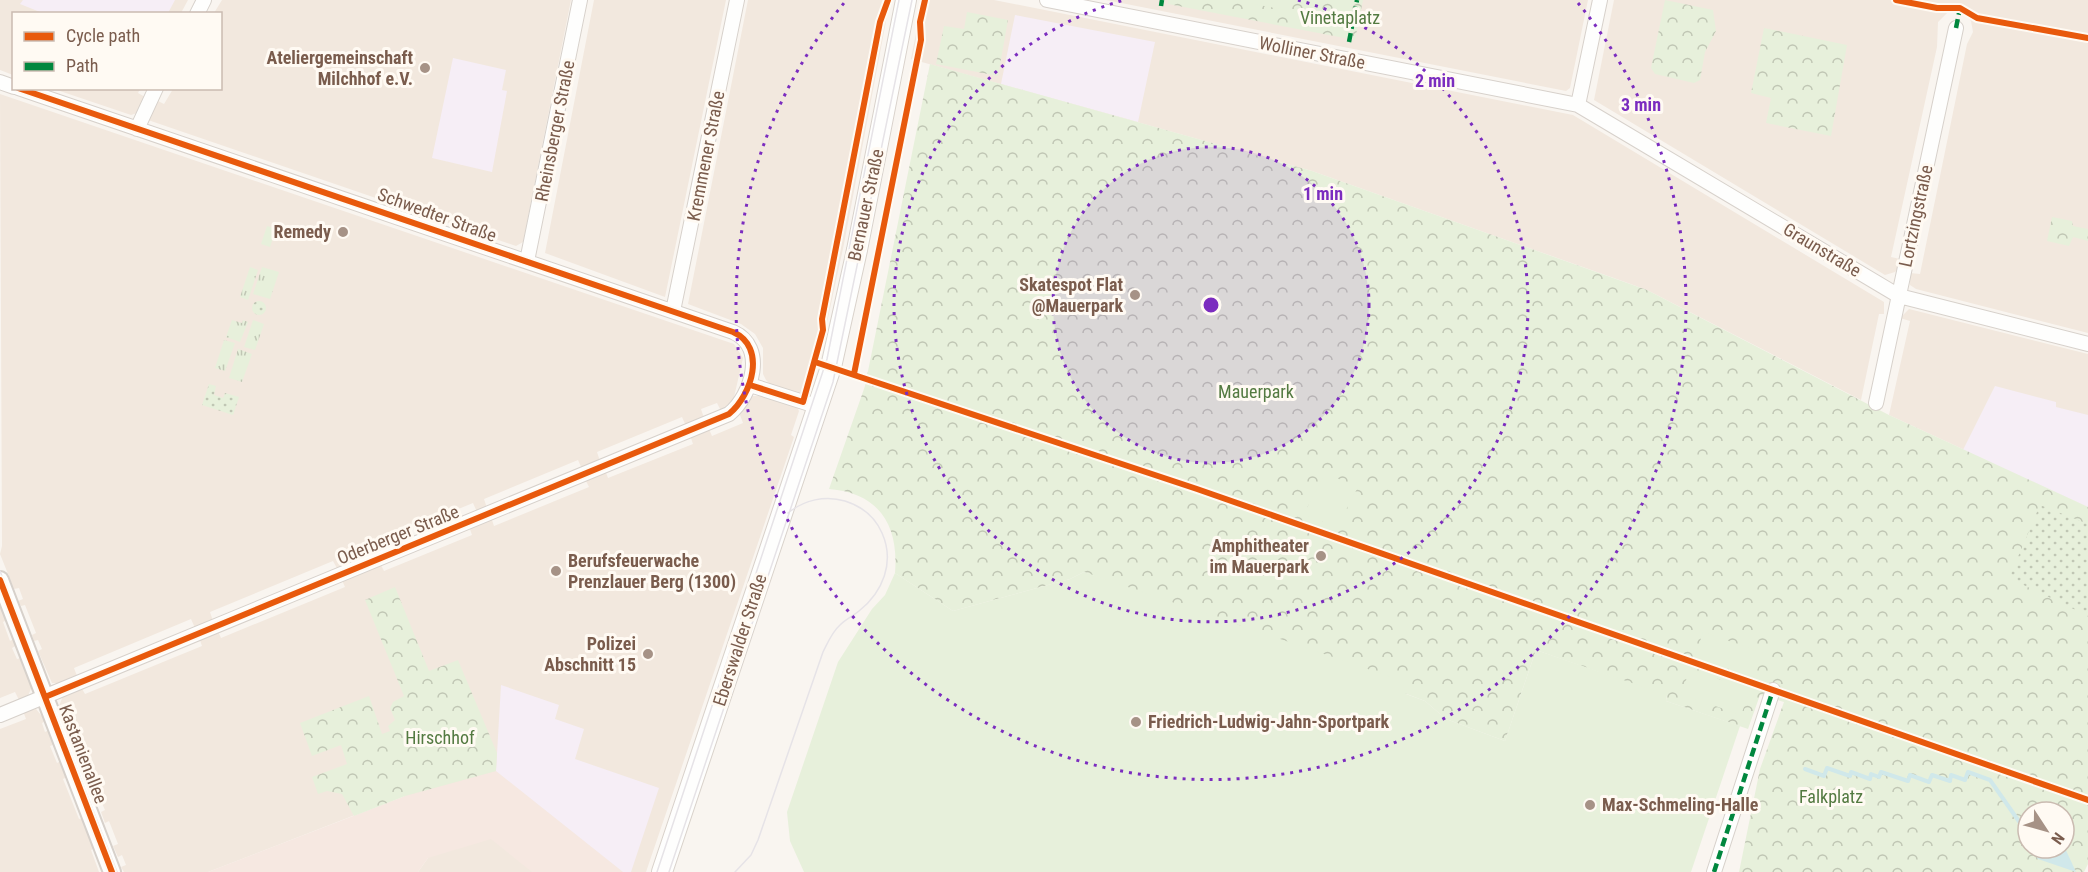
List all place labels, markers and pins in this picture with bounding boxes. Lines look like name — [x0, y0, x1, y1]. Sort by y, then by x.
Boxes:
place label: Ateliergemeinschaft Milchhof e.V. — [267, 47, 413, 89]
marker: Ateliergemeinschaft Milchhof e.V. — [418, 61, 432, 75]
place label: Remedy — [274, 221, 331, 242]
marker: Remedy — [336, 225, 350, 239]
place label: Skatespot Flat @Mauerpark — [1019, 274, 1123, 316]
marker: Skatespot Flat @Mauerpark — [1128, 288, 1142, 302]
centre of rings — [1201, 295, 1221, 315]
place label: Amphitheater im Mauerpark — [1209, 535, 1309, 577]
marker: Amphitheater im Mauerpark — [1314, 549, 1328, 563]
place label: Berufsfeuerwache Prenzlauer Berg (1300) — [568, 550, 736, 593]
marker: Berufsfeuerwache Prenzlauer Berg (1300) — [549, 564, 563, 578]
place label: Polizei Abschnitt 15 — [544, 633, 636, 675]
marker: Polizei Abschnitt 15 — [641, 647, 655, 661]
place label: Friedrich-Ludwig-Jahn-Sportpark — [1148, 711, 1390, 732]
marker: Friedrich-Ludwig-Jahn-Sportpark — [1129, 715, 1143, 729]
place label: Max-Schmeling-Halle — [1602, 794, 1759, 815]
marker: Max-Schmeling-Halle — [1583, 798, 1597, 812]

